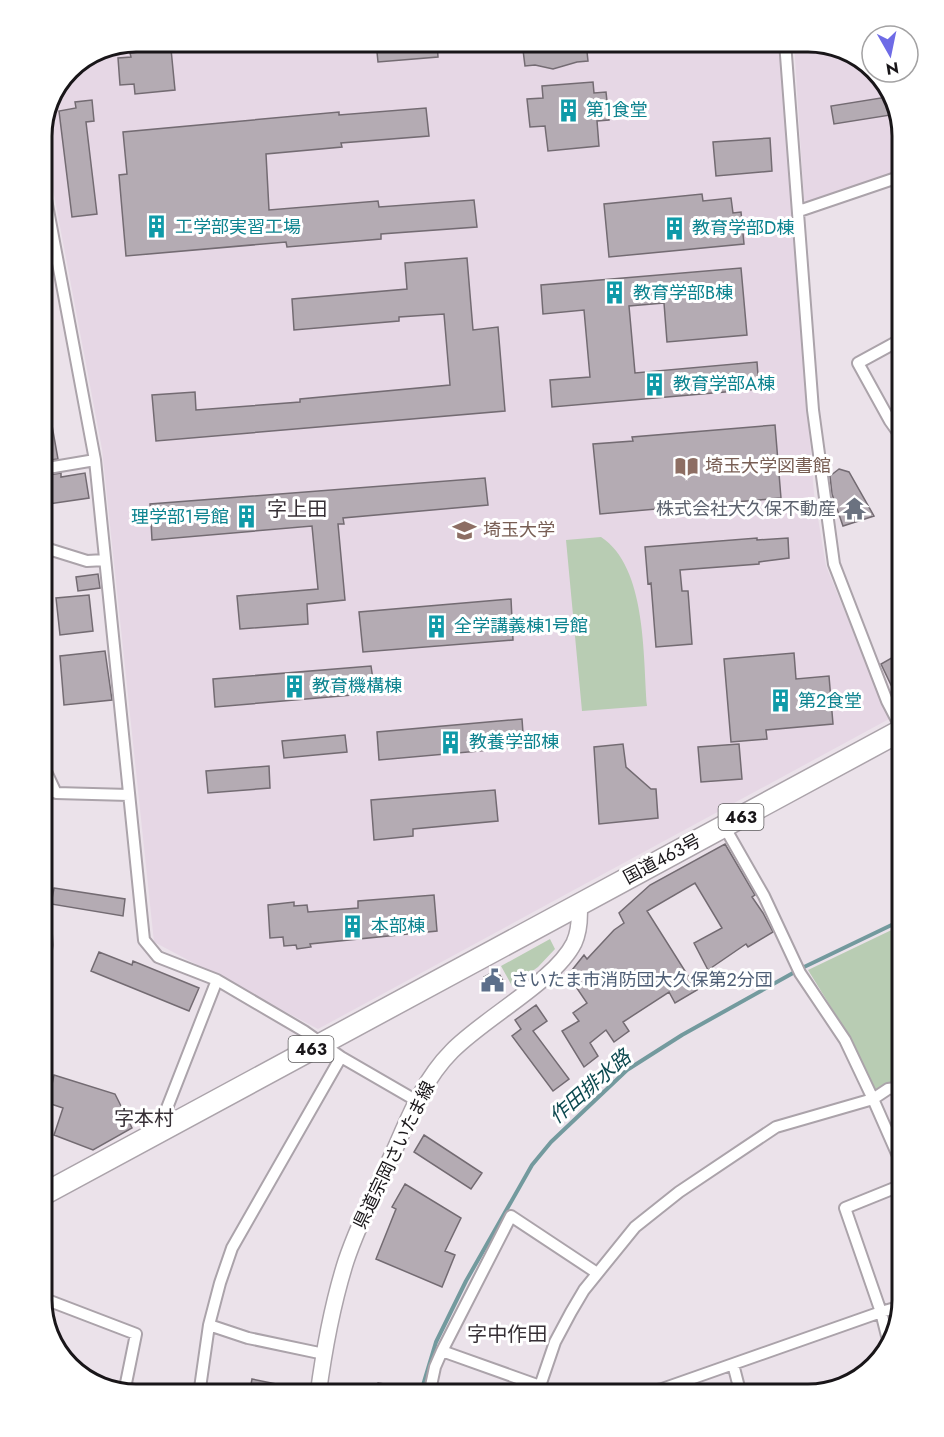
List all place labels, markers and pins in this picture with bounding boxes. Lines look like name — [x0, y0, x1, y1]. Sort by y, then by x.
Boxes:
building icon: 第1食堂 — [555, 97, 581, 123]
place label: 第1食堂 — [586, 97, 648, 123]
building icon: 工学部実習工場 — [144, 214, 170, 240]
place label: 工学部実習工場 — [175, 214, 301, 240]
building icon: 教育学部D棟 — [661, 215, 687, 241]
place label: 教育学部D棟 — [692, 215, 794, 241]
building icon: 教育学部B棟 — [602, 280, 628, 306]
place label: 教育学部B棟 — [633, 280, 733, 306]
building icon: 教育学部A棟 — [642, 371, 668, 397]
place label: 教育学部A棟 — [673, 371, 775, 397]
library icon: 埼玉大学図書館 — [674, 453, 700, 479]
place label: 埼玉大学図書館 — [705, 453, 831, 479]
place label: 株式会社大久保不動産 — [656, 496, 836, 522]
temple icon: 株式会社大久保不動産 — [841, 496, 867, 522]
place label: 理学部1号館 — [131, 504, 229, 530]
building icon: 理学部1号館 — [234, 504, 260, 530]
school or university icon: 埼玉大学 — [452, 517, 478, 543]
place label: 埼玉大学 — [483, 517, 555, 543]
building icon: 全学講義棟1号館 — [423, 613, 449, 639]
place label: 全学講義棟1号館 — [454, 613, 588, 639]
building icon: 教育機構棟 — [281, 673, 307, 699]
place label: 教育機構棟 — [312, 673, 402, 699]
building icon: 第2食堂 — [767, 688, 793, 714]
place label: 第2食堂 — [798, 688, 862, 714]
building icon: 教養学部棟 — [438, 729, 464, 755]
place label: 教養学部棟 — [469, 729, 559, 755]
building icon: 本部棟 — [340, 913, 366, 939]
place label: 本部棟 — [371, 913, 425, 939]
public building icon: さいたま市消防団大久保第2分団 — [480, 967, 506, 993]
place label: さいたま市消防団大久保第2分団 — [511, 967, 773, 993]

